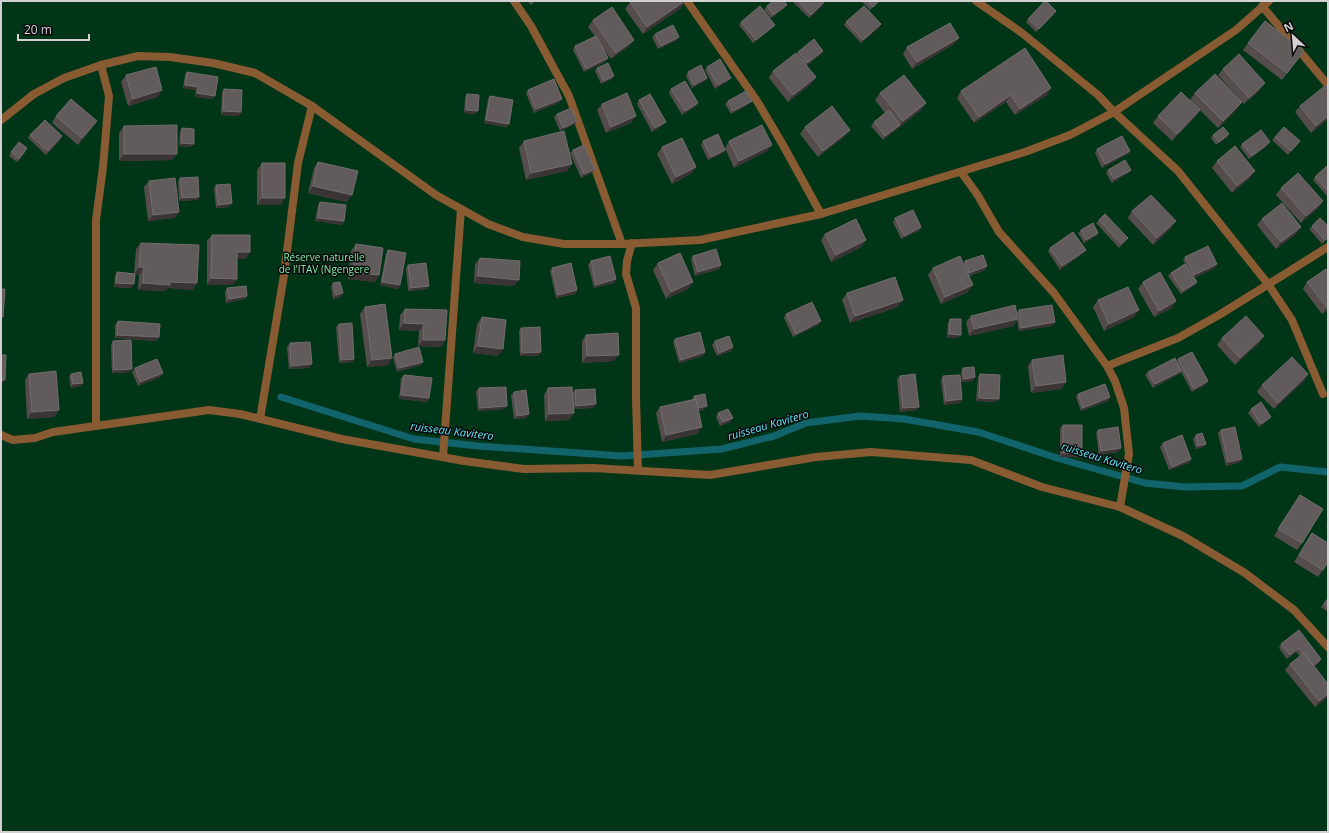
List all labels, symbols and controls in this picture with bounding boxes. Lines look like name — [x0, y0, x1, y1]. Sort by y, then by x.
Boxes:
scale bar — [18, 16, 89, 42]
north arrow — [1273, 16, 1313, 56]
text: N — [1281, 18, 1296, 35]
text: 20 m — [24, 21, 52, 38]
park label: Réserve naturelle de l'ITAV (Ngengere — [279, 250, 370, 276]
water label: ruisseau Kavitero — [726, 406, 810, 443]
water label: ruisseau Kavitero — [410, 418, 495, 443]
water label: ruisseau Kavitero — [1060, 438, 1144, 477]

